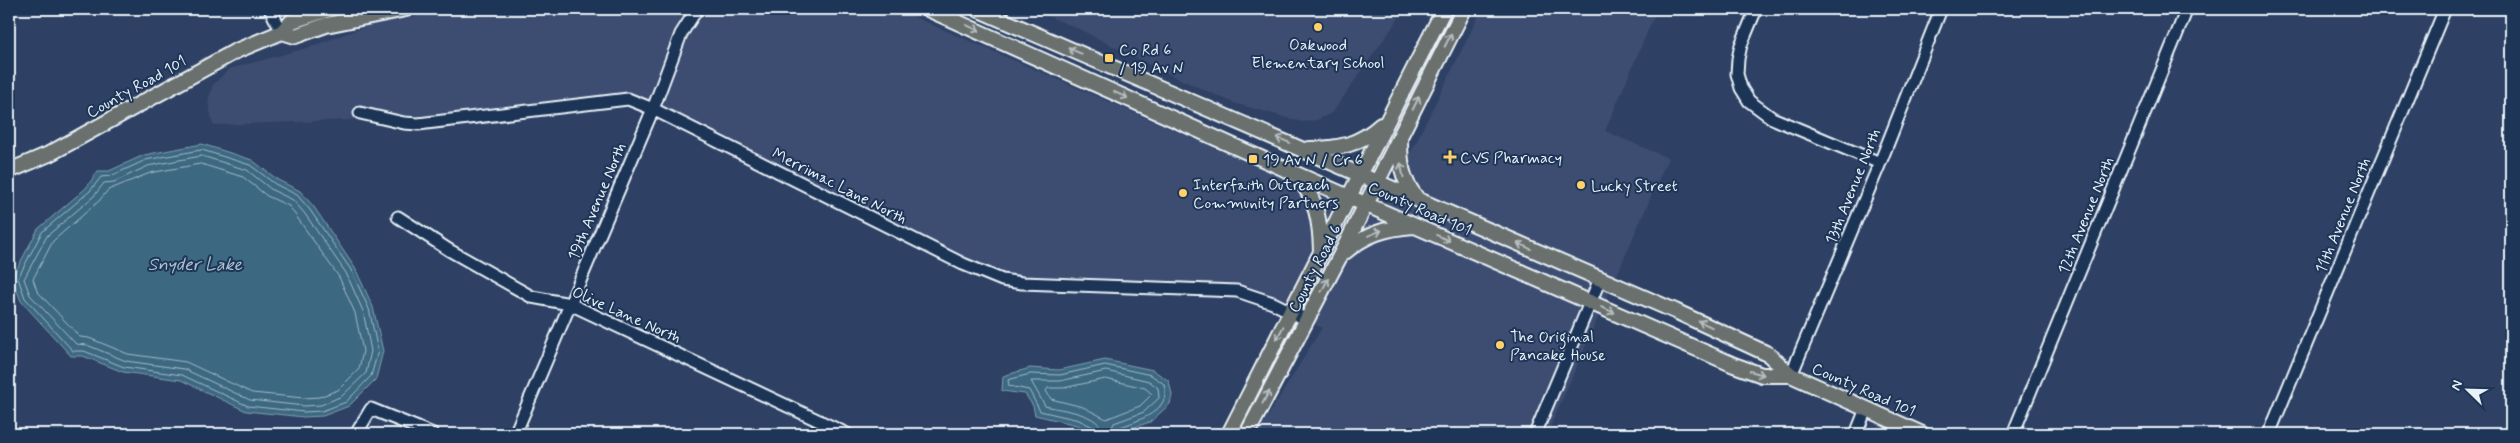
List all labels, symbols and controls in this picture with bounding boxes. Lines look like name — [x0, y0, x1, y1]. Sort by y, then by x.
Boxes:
marker: Oakwood Elementary School — [1312, 21, 1324, 33]
one-way arrow — [965, 24, 980, 34]
one-way arrow — [1444, 33, 1453, 48]
place label: Oakwood Elementary School — [1252, 35, 1385, 74]
place label: Co Rd 6 / 19 Av N — [1119, 40, 1184, 79]
one-way arrow — [1068, 45, 1083, 55]
street label: County Road 101 — [83, 51, 190, 123]
marker: Co Rd 6 / 19 Av N — [1103, 52, 1115, 64]
one-way arrow — [1113, 91, 1128, 100]
one-way arrow — [1412, 96, 1422, 111]
street label: 13th Avenue North — [1821, 126, 1886, 248]
one-way arrow — [1276, 135, 1291, 144]
street label: 19th Avenue North — [563, 140, 632, 264]
street label: Merrimac Lane North — [768, 143, 910, 229]
place label: CVS Pharmacy — [1460, 148, 1562, 169]
place label: 19 Av N / Cr 6 — [1263, 150, 1363, 171]
marker: CVS Pharmacy — [1444, 151, 1456, 163]
marker: 19 Av N / Cr 6 — [1247, 153, 1259, 165]
street label: 12th Avenue North — [2053, 154, 2119, 277]
street label: 11th Avenue North — [2311, 155, 2376, 277]
one-way arrow — [1397, 162, 1407, 178]
place label: Interfaith Outreach Community Partners — [1193, 175, 1338, 214]
place label: Lucky Street — [1591, 176, 1678, 197]
street label: County Road 101 — [1364, 177, 1474, 242]
marker: Lucky Street — [1575, 179, 1587, 191]
marker: Interfaith Outreach Community Partners — [1177, 187, 1189, 199]
street label: County Road 6 — [1284, 221, 1347, 317]
one-way arrow — [1367, 228, 1382, 237]
one-way arrow — [1435, 233, 1450, 243]
one-way arrow — [1517, 240, 1532, 250]
water label: Snyder Lake — [148, 253, 243, 277]
one-way arrow — [1321, 278, 1330, 293]
street label: Olive Lane North — [569, 282, 684, 349]
one-way arrow — [1600, 306, 1615, 316]
one-way arrow — [1698, 319, 1713, 329]
one-way arrow — [1275, 326, 1285, 341]
place label: The Original Pancake House — [1510, 327, 1606, 366]
marker: The Original Pancake House — [1494, 339, 1506, 351]
street label: County Road 101 — [1808, 358, 1918, 423]
north arrow — [2442, 366, 2492, 416]
one-way arrow — [1749, 368, 1765, 378]
text: N — [2447, 378, 2467, 393]
one-way arrow — [1262, 390, 1272, 405]

